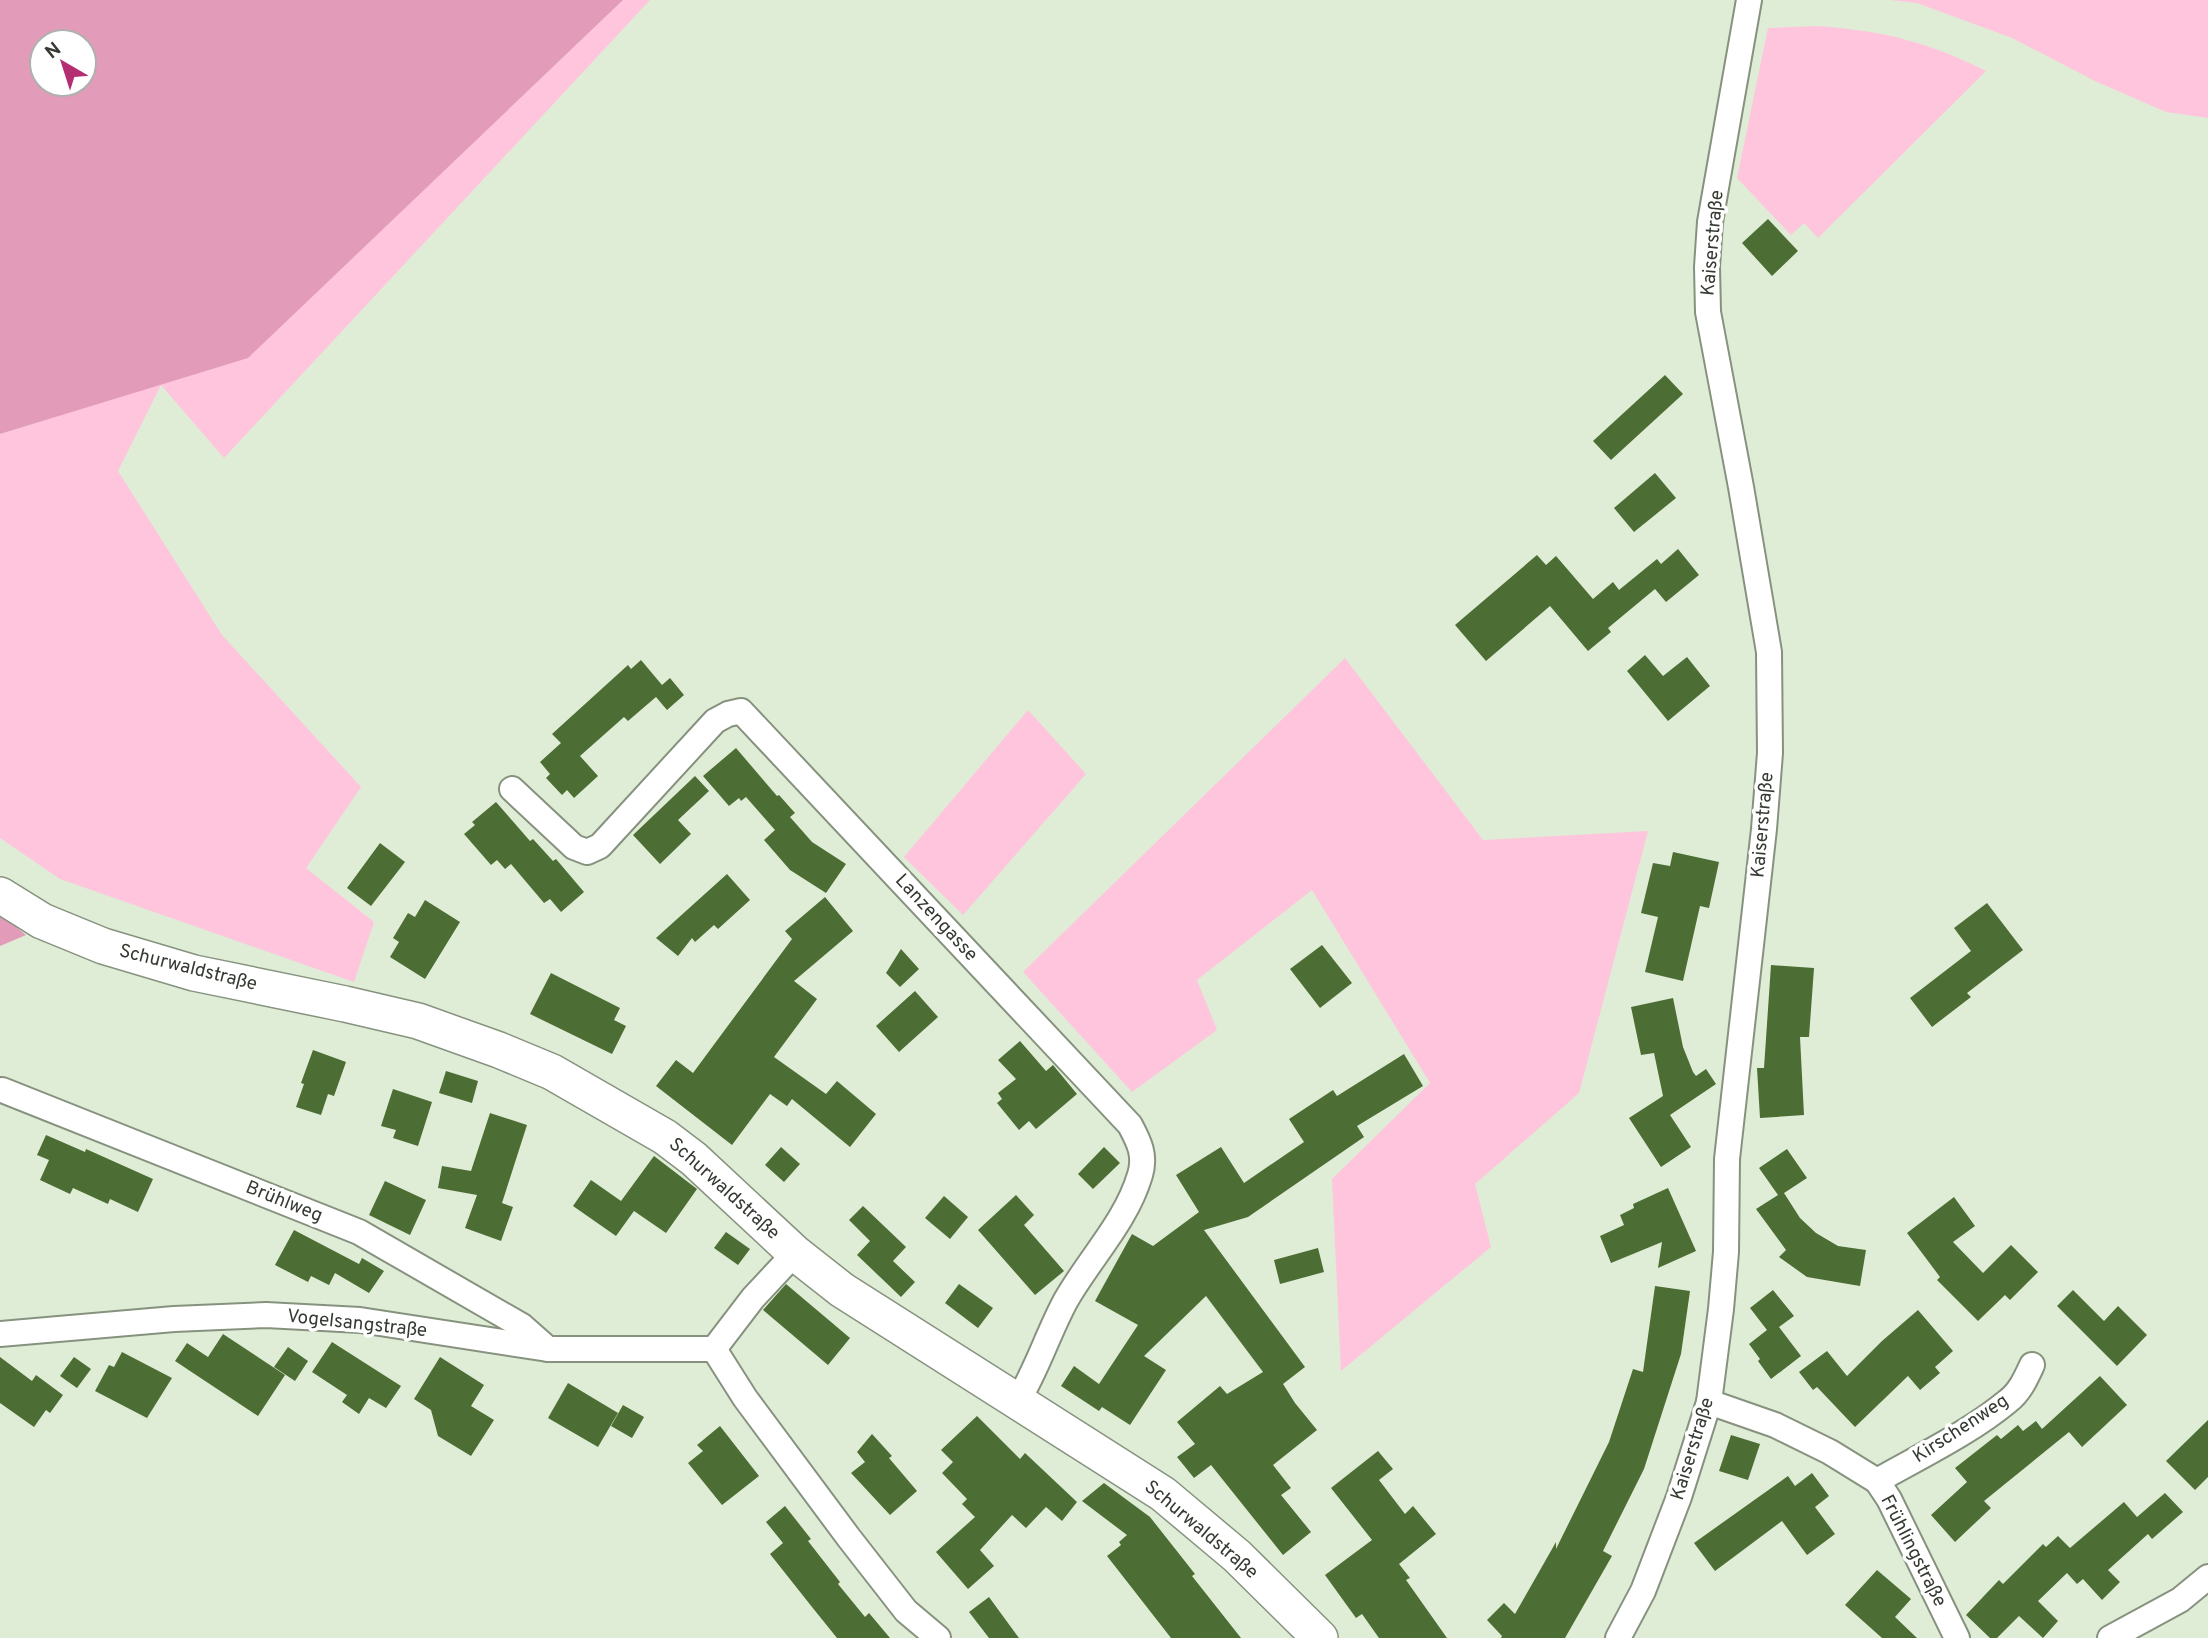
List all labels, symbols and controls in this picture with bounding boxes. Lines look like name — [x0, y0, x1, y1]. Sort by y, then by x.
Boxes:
north arrow — [28, 28, 98, 98]
text: N — [41, 38, 66, 65]
street label: Kaiserstraße — [1696, 189, 1730, 297]
street label: Kaiserstraße — [1746, 771, 1780, 879]
street label: Lanzengasse — [889, 869, 983, 967]
street label: Schurwaldstraße — [116, 939, 260, 997]
street label: Schurwaldstraße — [663, 1133, 785, 1245]
street label: Brühlweg — [242, 1176, 326, 1228]
street label: Vogelsangstraße — [286, 1305, 428, 1343]
street label: Kirschenweg — [1909, 1389, 2013, 1469]
street label: Kaiserstraße — [1666, 1395, 1720, 1503]
street label: Schurwaldstraße — [1139, 1475, 1263, 1585]
street label: Frühlingstraße — [1875, 1491, 1951, 1611]

